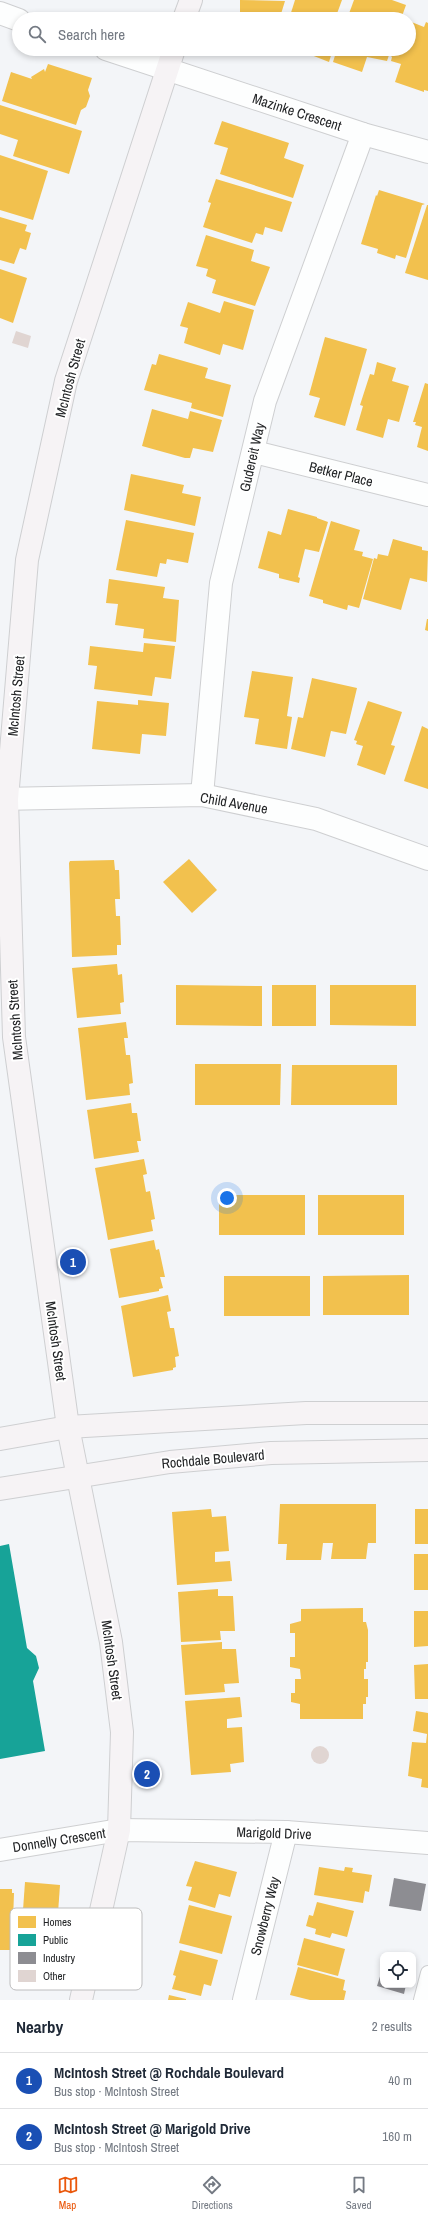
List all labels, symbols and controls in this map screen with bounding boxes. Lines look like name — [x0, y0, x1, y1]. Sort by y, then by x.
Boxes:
search box — [12, 12, 416, 56]
icon: search — [26, 23, 48, 45]
text: Search here — [58, 24, 125, 45]
street label: Mazinke Crescent — [250, 89, 344, 135]
street label: McIntosh Street — [51, 337, 89, 419]
street label: Gudereit Way — [235, 420, 269, 493]
street label: Betker Place — [307, 457, 375, 491]
street label: McIntosh Street — [4, 655, 28, 737]
street label: Child Avenue — [199, 788, 269, 818]
street label: McIntosh Street — [3, 979, 27, 1061]
your location — [217, 1188, 237, 1208]
pin: 1 — [60, 1247, 86, 1277]
street label: McIntosh Street — [41, 1300, 71, 1382]
street label: Rochdale Boulevard — [161, 1446, 265, 1472]
street label: McIntosh Street — [97, 1619, 127, 1701]
pin: 2 — [134, 1759, 160, 1789]
street label: Marigold Drive — [236, 1823, 312, 1843]
street label: Donnelly Crescent — [11, 1824, 107, 1856]
street label: Snowberry Way — [247, 1874, 284, 1957]
legend — [10, 1908, 142, 1990]
text: Homes — [43, 1915, 72, 1929]
text: Public — [43, 1933, 69, 1947]
text: Industry — [43, 1951, 76, 1965]
map controls — [380, 1952, 416, 1988]
button: locate — [380, 1952, 416, 1988]
text: Other — [43, 1969, 66, 1983]
text: Nearby — [16, 2015, 63, 2038]
text: 2 results — [372, 2018, 412, 2035]
text: McIntosh Street @ Rochdale Boulevard — [54, 2062, 284, 2083]
text: 1 — [26, 2072, 32, 2089]
text: 40 m — [388, 2072, 412, 2089]
text: Bus stop · McIntosh Street — [54, 2083, 179, 2100]
text: McIntosh Street @ Marigold Drive — [54, 2118, 251, 2139]
text: 2 — [26, 2128, 32, 2145]
text: 160 m — [382, 2128, 412, 2145]
text: Bus stop · McIntosh Street — [54, 2139, 179, 2156]
tab: Map — [57, 2174, 79, 2212]
tab: Directions — [192, 2174, 233, 2212]
tab: Saved — [346, 2174, 371, 2212]

